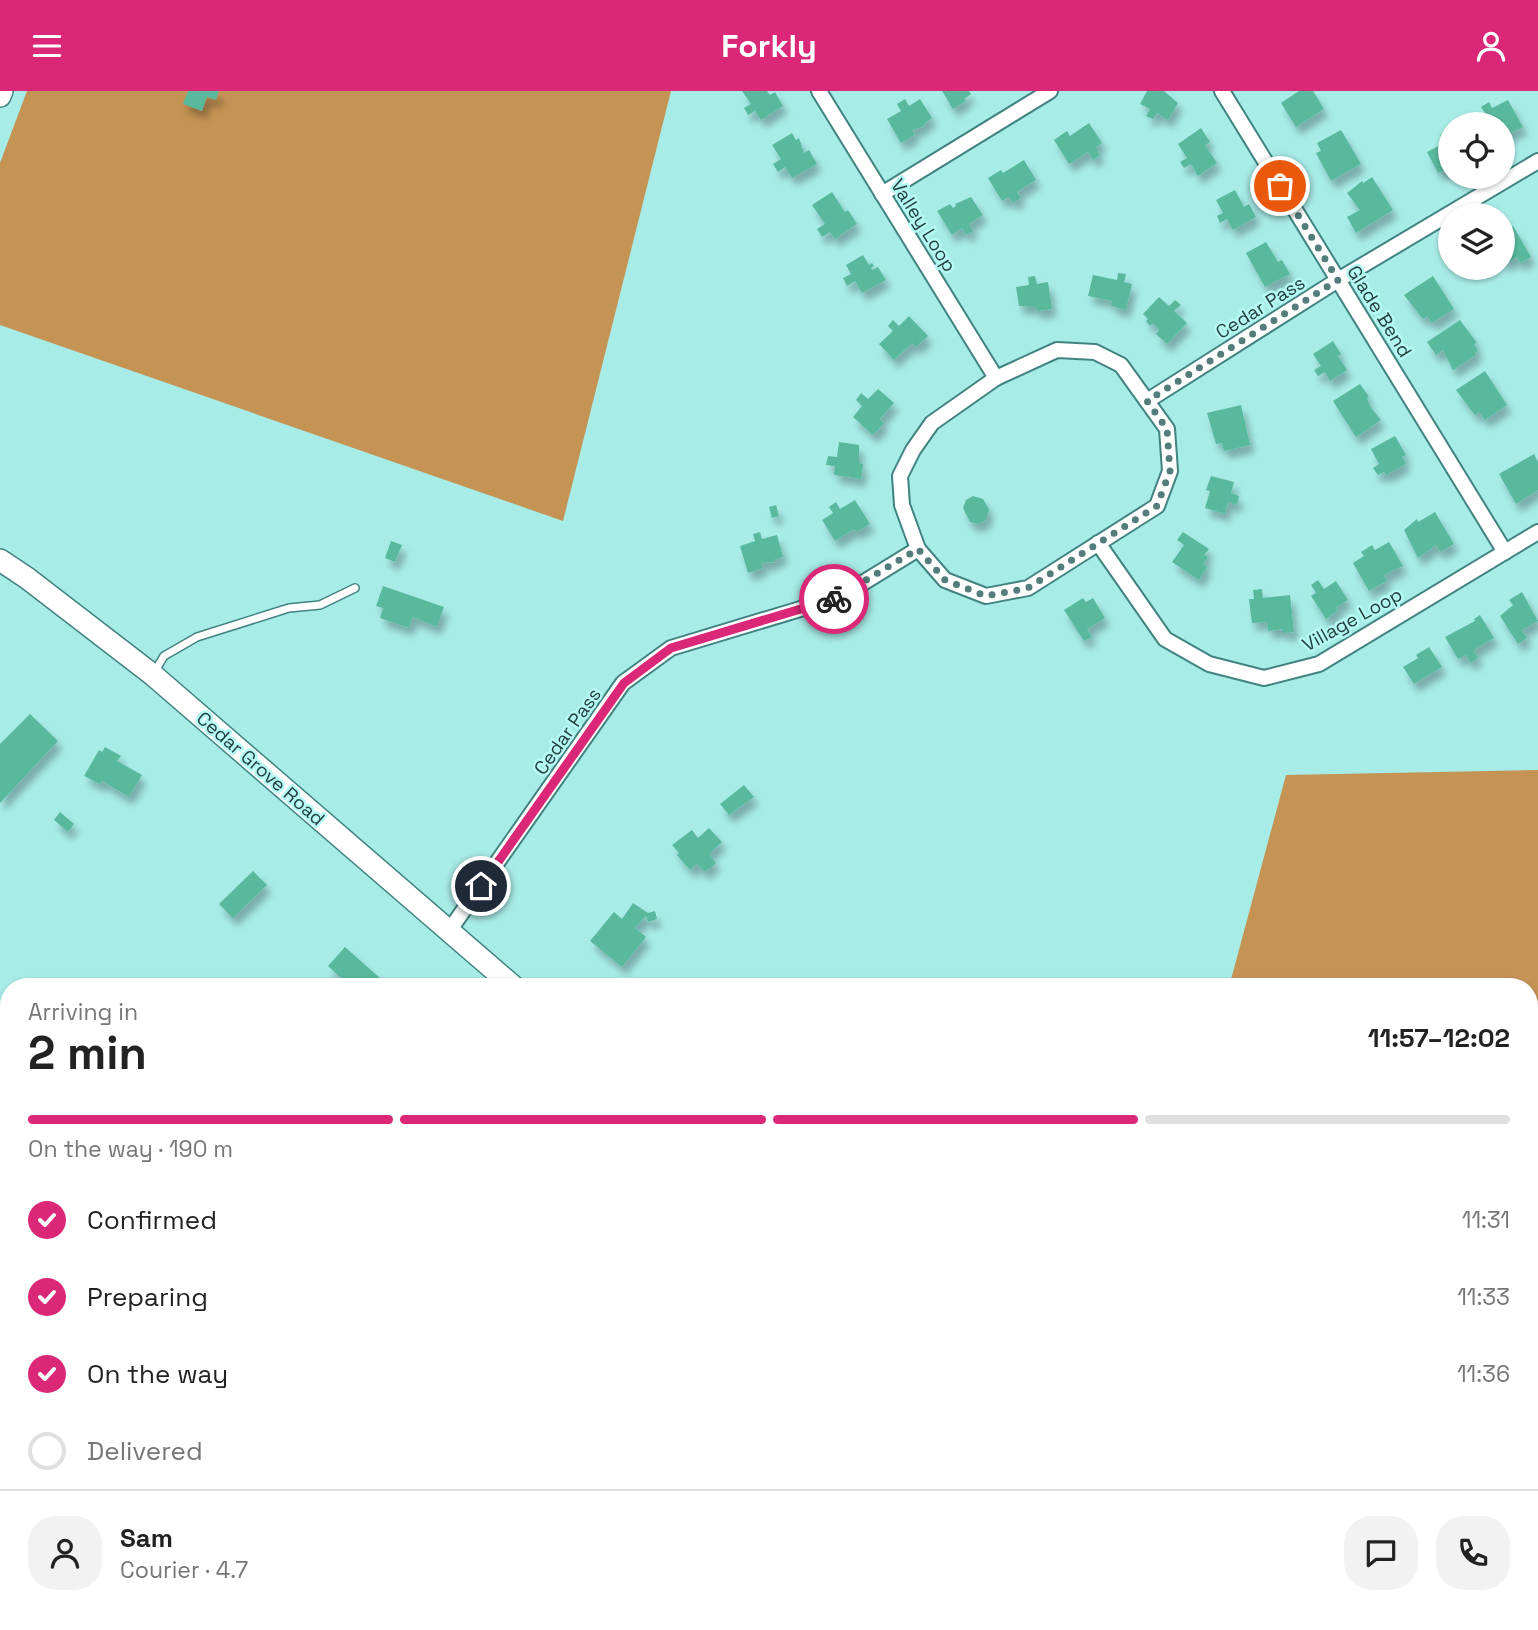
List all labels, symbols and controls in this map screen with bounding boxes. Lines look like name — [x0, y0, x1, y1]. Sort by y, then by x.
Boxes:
text: Forkly — [721, 26, 817, 66]
icon: menu — [28, 27, 66, 65]
icon: person — [1472, 27, 1510, 65]
map controls — [1438, 112, 1515, 280]
button: locate — [1438, 112, 1515, 189]
pin — [1250, 156, 1310, 216]
icon: bag — [1261, 167, 1299, 205]
street label: Valley Loop — [885, 174, 962, 276]
button: layers — [1438, 203, 1515, 280]
street label: Glade Bend — [1341, 261, 1418, 362]
street label: Cedar Pass — [1211, 270, 1310, 345]
courier — [799, 564, 869, 634]
icon: bike — [815, 580, 853, 618]
street label: Village Loop — [1298, 582, 1407, 657]
street label: Cedar Pass — [528, 683, 607, 780]
street label: Cedar Grove Road — [191, 706, 330, 831]
pin — [451, 856, 511, 916]
icon: home — [462, 867, 500, 905]
text: Arriving in — [28, 997, 138, 1027]
text: 11:57–12:02 — [1368, 1021, 1510, 1055]
text: 2 min — [28, 1024, 147, 1082]
text: On the way · 190 m — [28, 1134, 233, 1164]
icon: check — [28, 1201, 66, 1239]
text: Confirmed — [87, 1203, 217, 1237]
text: 11:31 — [1462, 1205, 1510, 1235]
icon: check — [28, 1278, 66, 1316]
text: Preparing — [87, 1280, 208, 1314]
text: 11:33 — [1457, 1282, 1510, 1312]
icon: check — [28, 1355, 66, 1393]
text: On the way — [87, 1357, 228, 1391]
text: 11:36 — [1457, 1359, 1510, 1389]
text: Delivered — [87, 1434, 203, 1468]
button: person — [28, 1516, 102, 1590]
button: chat — [1344, 1516, 1418, 1590]
button: phone — [1436, 1516, 1510, 1590]
text: Sam — [120, 1521, 173, 1555]
text: Courier · 4.7 — [120, 1555, 248, 1585]

